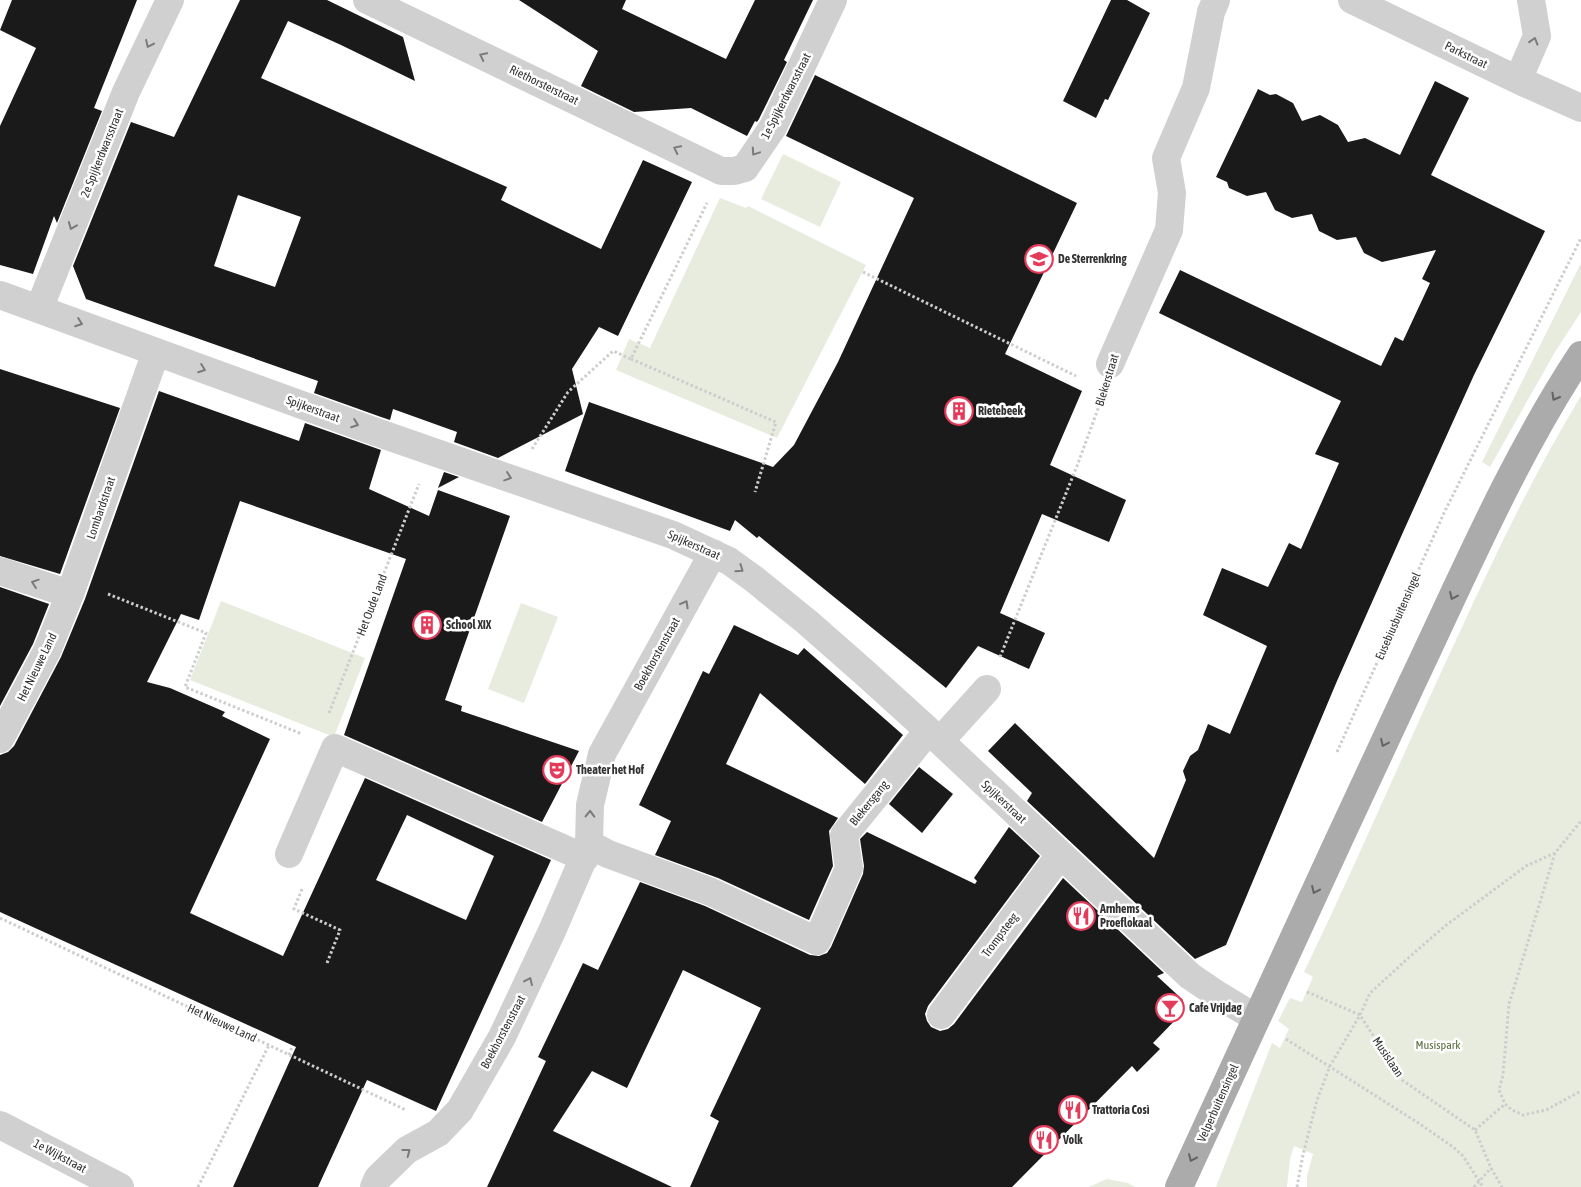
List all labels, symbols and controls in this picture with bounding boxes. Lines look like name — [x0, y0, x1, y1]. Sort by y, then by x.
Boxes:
one-way arrow — [1528, 37, 1538, 46]
one-way arrow — [145, 39, 155, 48]
street label: Parkstraat — [1442, 39, 1490, 72]
street label: 1e Spijkerdwarsstraat — [758, 50, 814, 141]
one-way arrow — [479, 52, 488, 62]
street label: Riethorsterstraat — [507, 62, 581, 108]
street label: 2e Spijkerdwarsstraat — [78, 106, 126, 200]
one-way arrow — [673, 145, 682, 156]
one-way arrow — [752, 147, 762, 156]
one-way arrow — [68, 221, 79, 230]
school or university icon: De Sterrenkring — [1024, 244, 1054, 274]
place label: De Sterrenkring — [1058, 252, 1127, 266]
one-way arrow — [74, 317, 83, 327]
street label: Blekerstraat — [1092, 352, 1122, 408]
one-way arrow — [197, 363, 206, 373]
one-way arrow — [1552, 391, 1562, 400]
street label: Spijkerstraat — [284, 393, 342, 425]
building icon: Rietebeek — [944, 396, 974, 426]
place label: Rietebeek — [978, 404, 1024, 418]
one-way arrow — [350, 418, 359, 428]
one-way arrow — [504, 471, 512, 481]
street label: Lombardstraat — [84, 474, 118, 541]
street label: Spijkerstraat — [666, 527, 723, 563]
one-way arrow — [734, 563, 744, 572]
street label: Eusebiusbuitensingel — [1372, 569, 1424, 662]
street label: Het Oude Land — [354, 572, 390, 638]
one-way arrow — [31, 578, 40, 588]
one-way arrow — [1449, 591, 1460, 600]
one-way arrow — [678, 600, 688, 609]
building icon: School XIX — [412, 610, 442, 640]
street label: Boekhorstenstraat — [631, 614, 683, 693]
place label: School XIX — [446, 618, 492, 632]
street label: Het Nieuwe Land — [14, 630, 60, 704]
one-way arrow — [1380, 738, 1390, 747]
theatre icon: Theater het Hof — [542, 755, 572, 785]
place label: Theater het Hof — [576, 763, 645, 777]
street label: Blekersgang — [847, 777, 892, 828]
street label: Spijkerstraat — [979, 778, 1030, 827]
one-way arrow — [584, 809, 595, 817]
one-way arrow — [1311, 885, 1321, 894]
restaurant icon: Arnhems Proeflokaal — [1066, 901, 1096, 931]
place label: Arnhems Proeflokaal — [1099, 902, 1153, 930]
street label: Trompsteeg — [979, 910, 1022, 960]
one-way arrow — [522, 977, 533, 986]
street label: Boekhorstenstraat — [478, 992, 529, 1071]
bar icon: Cafe Vrijdag — [1155, 993, 1185, 1023]
street label: Het Nieuwe Land — [185, 1001, 259, 1045]
place label: Cafe Vrijdag — [1189, 1001, 1243, 1015]
street label: Musislaan — [1370, 1034, 1406, 1080]
park label: Musispark — [1415, 1038, 1461, 1052]
street label: Velperbuitensingel — [1195, 1061, 1242, 1144]
restaurant icon: Trattoria Così — [1058, 1095, 1088, 1125]
place label: Trattoria Così — [1092, 1103, 1150, 1117]
restaurant icon: Volk — [1029, 1125, 1059, 1155]
place label: Volk — [1062, 1133, 1083, 1147]
street label: 1e Wijkstraat — [31, 1136, 89, 1176]
one-way arrow — [401, 1149, 411, 1158]
one-way arrow — [1188, 1153, 1199, 1162]

